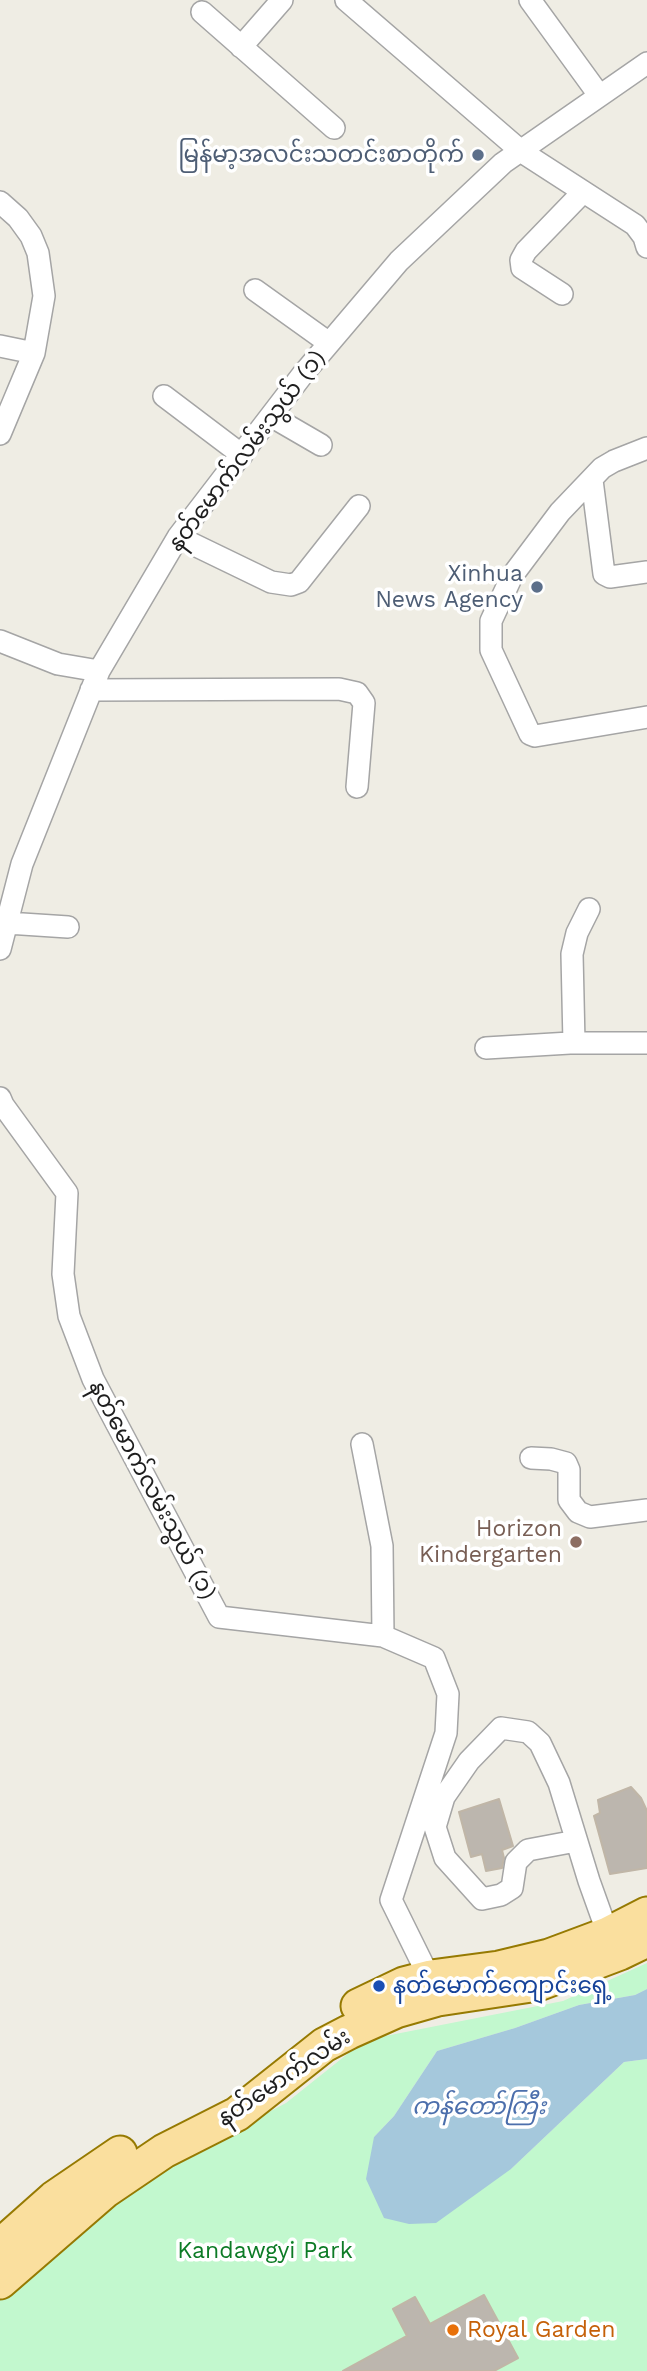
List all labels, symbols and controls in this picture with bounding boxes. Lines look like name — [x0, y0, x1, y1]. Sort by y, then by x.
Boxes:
place label: မြန်မာ့အလင်းသတင်းစာတိုက် — [178, 141, 464, 169]
marker: မြန်မာ့အလင်းသတင်းစာတိုက် — [470, 147, 486, 163]
street label: နတ်မောက်လမ်းသွယ် (၁) — [162, 345, 332, 557]
place label: Xinhua News Agency — [375, 560, 523, 614]
marker: Xinhua News Agency — [529, 579, 545, 595]
street label: နတ်မောက်လမ်းသွယ် (၁) — [82, 1376, 222, 1604]
place label: Horizon Kindergarten — [419, 1515, 562, 1569]
marker: Horizon Kindergarten — [568, 1534, 584, 1550]
place label: နတ်မောက်ကျောင်းရှေ့ — [393, 1972, 612, 2000]
marker: နတ်မောက်ကျောင်းရှေ့ — [371, 1978, 387, 1994]
street label: နတ်မောက်လမ်း — [212, 2023, 356, 2133]
water label: ကန်တော်ကြီး — [412, 2093, 546, 2121]
park label: Kandawgyi Park — [177, 2237, 353, 2265]
place label: Royal Garden — [467, 2316, 615, 2344]
marker: Royal Garden — [445, 2322, 461, 2338]

